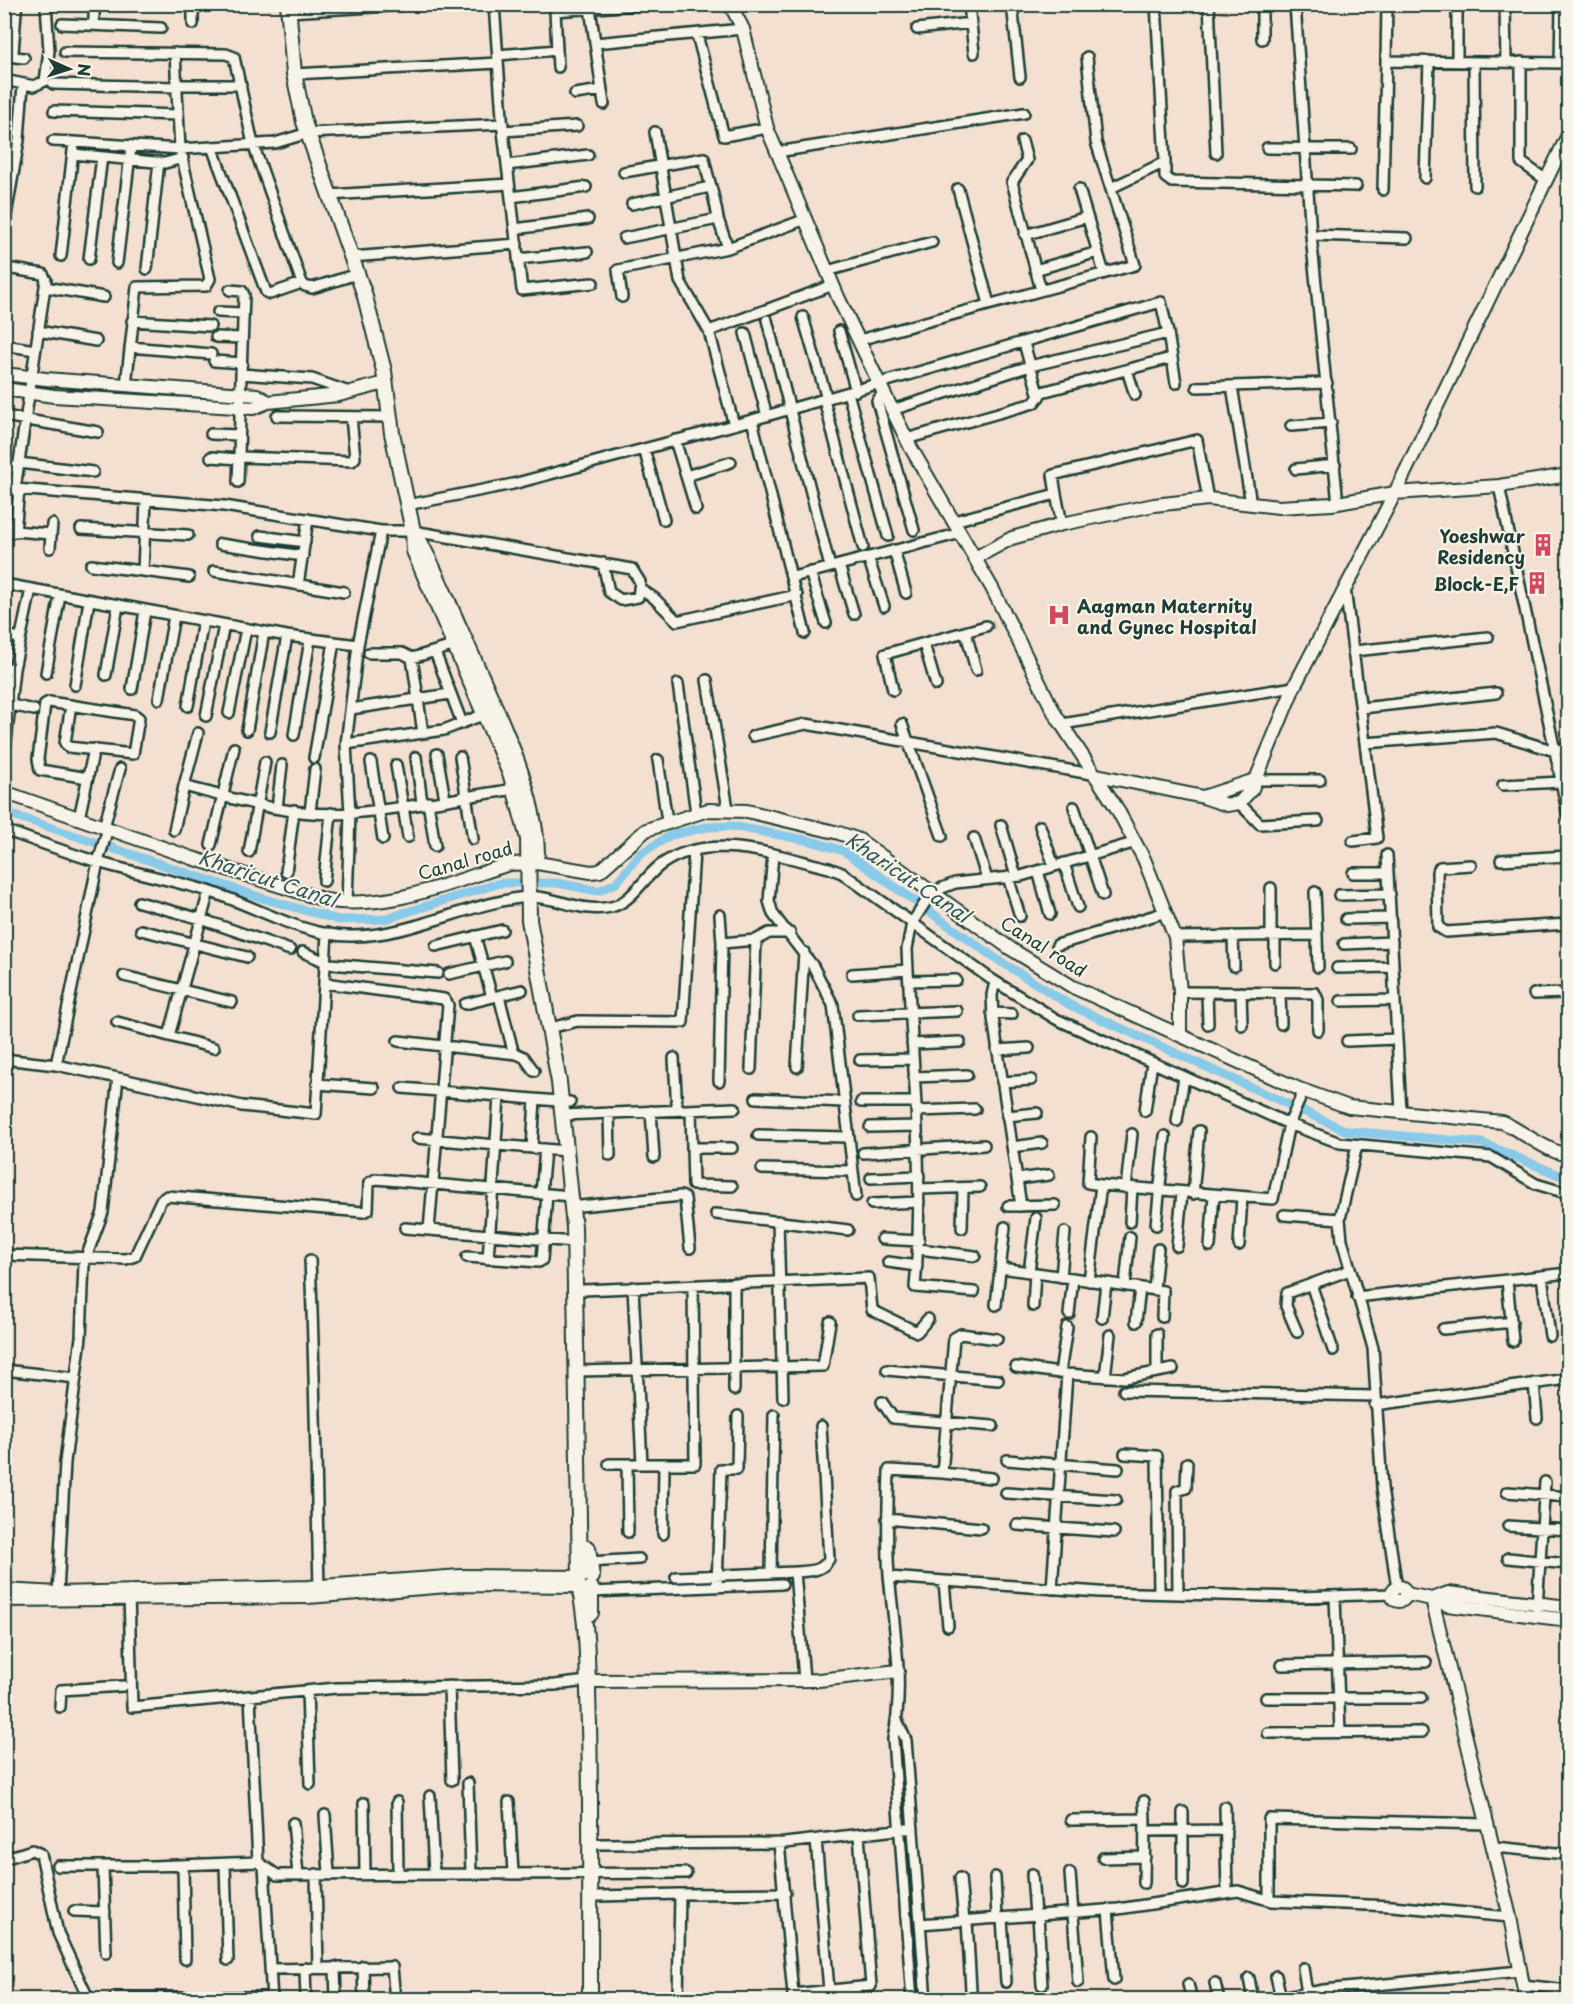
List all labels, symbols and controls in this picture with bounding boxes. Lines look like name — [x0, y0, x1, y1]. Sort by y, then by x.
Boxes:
north arrow — [39, 39, 99, 99]
text: N — [73, 63, 97, 77]
place label: Yoeshwar Residency — [1437, 522, 1526, 570]
building icon: Yoeshwar Residency — [1530, 532, 1556, 558]
place label: Block-E,F — [1434, 570, 1519, 597]
building icon: Block-E,F — [1524, 570, 1550, 596]
place label: Aagman Maternity and Gynec Hospital — [1077, 592, 1257, 640]
hospital icon: Aagman Maternity and Gynec Hospital — [1046, 602, 1072, 628]
water label: Kharicut Canal — [840, 824, 979, 932]
street label: Canal road — [415, 834, 515, 886]
water label: Kharicut Canal — [195, 841, 344, 916]
street label: Canal road — [996, 909, 1092, 983]

